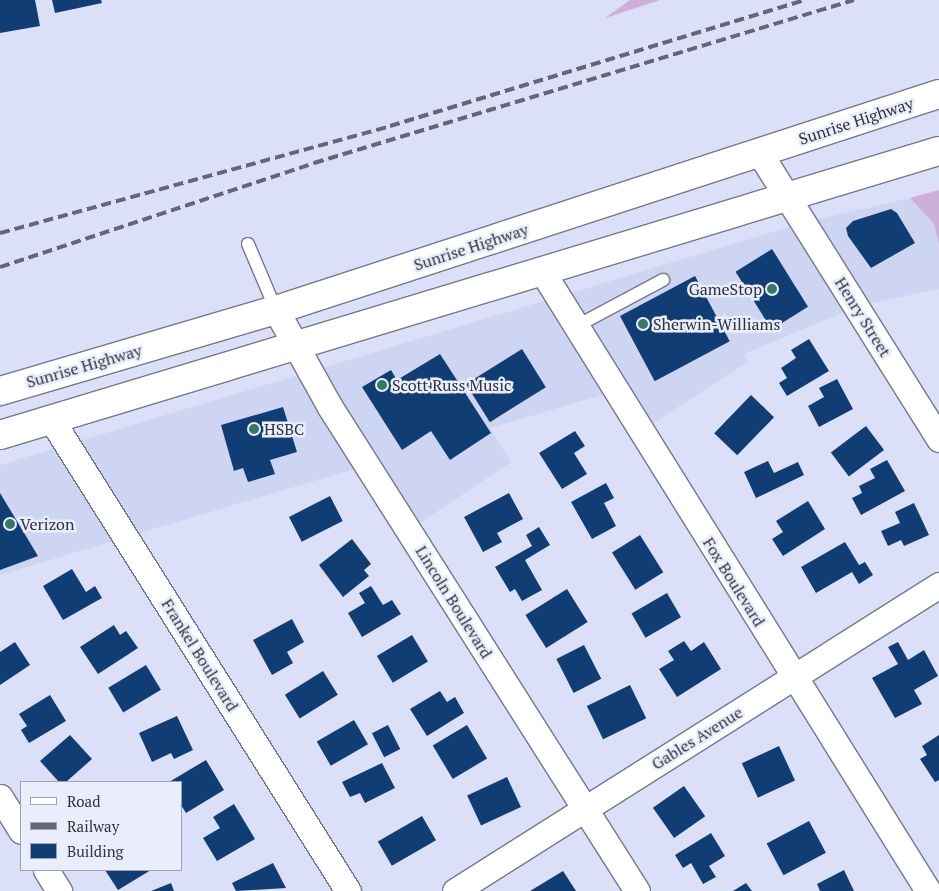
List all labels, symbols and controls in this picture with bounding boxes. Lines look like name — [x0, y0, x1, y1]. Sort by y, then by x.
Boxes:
street label: Sunrise Highway — [796, 93, 916, 149]
street label: Sunrise Highway — [411, 219, 531, 275]
street label: Henry Street — [831, 274, 895, 360]
place label: GameStop — [689, 279, 762, 299]
marker: GameStop — [766, 283, 778, 295]
place label: Sherwin-Williams — [653, 314, 780, 334]
marker: Sherwin-Williams — [637, 318, 649, 330]
street label: Sunrise Highway — [24, 340, 144, 392]
place label: Scott Russ Music — [392, 375, 512, 395]
marker: Scott Russ Music — [376, 379, 388, 391]
place label: HSBC — [264, 419, 304, 439]
marker: HSBC — [248, 423, 260, 435]
place label: Verizon — [20, 514, 74, 534]
marker: Verizon — [4, 518, 16, 530]
street label: Fox Boulevard — [699, 534, 769, 630]
street label: Lincoln Boulevard — [412, 542, 496, 662]
street label: Frankel Boulevard — [158, 595, 242, 715]
street label: Gables Avenue — [648, 702, 746, 774]
legend — [20, 781, 182, 871]
text: Road — [67, 791, 100, 811]
text: Railway — [67, 816, 119, 836]
text: Building — [67, 841, 124, 861]

